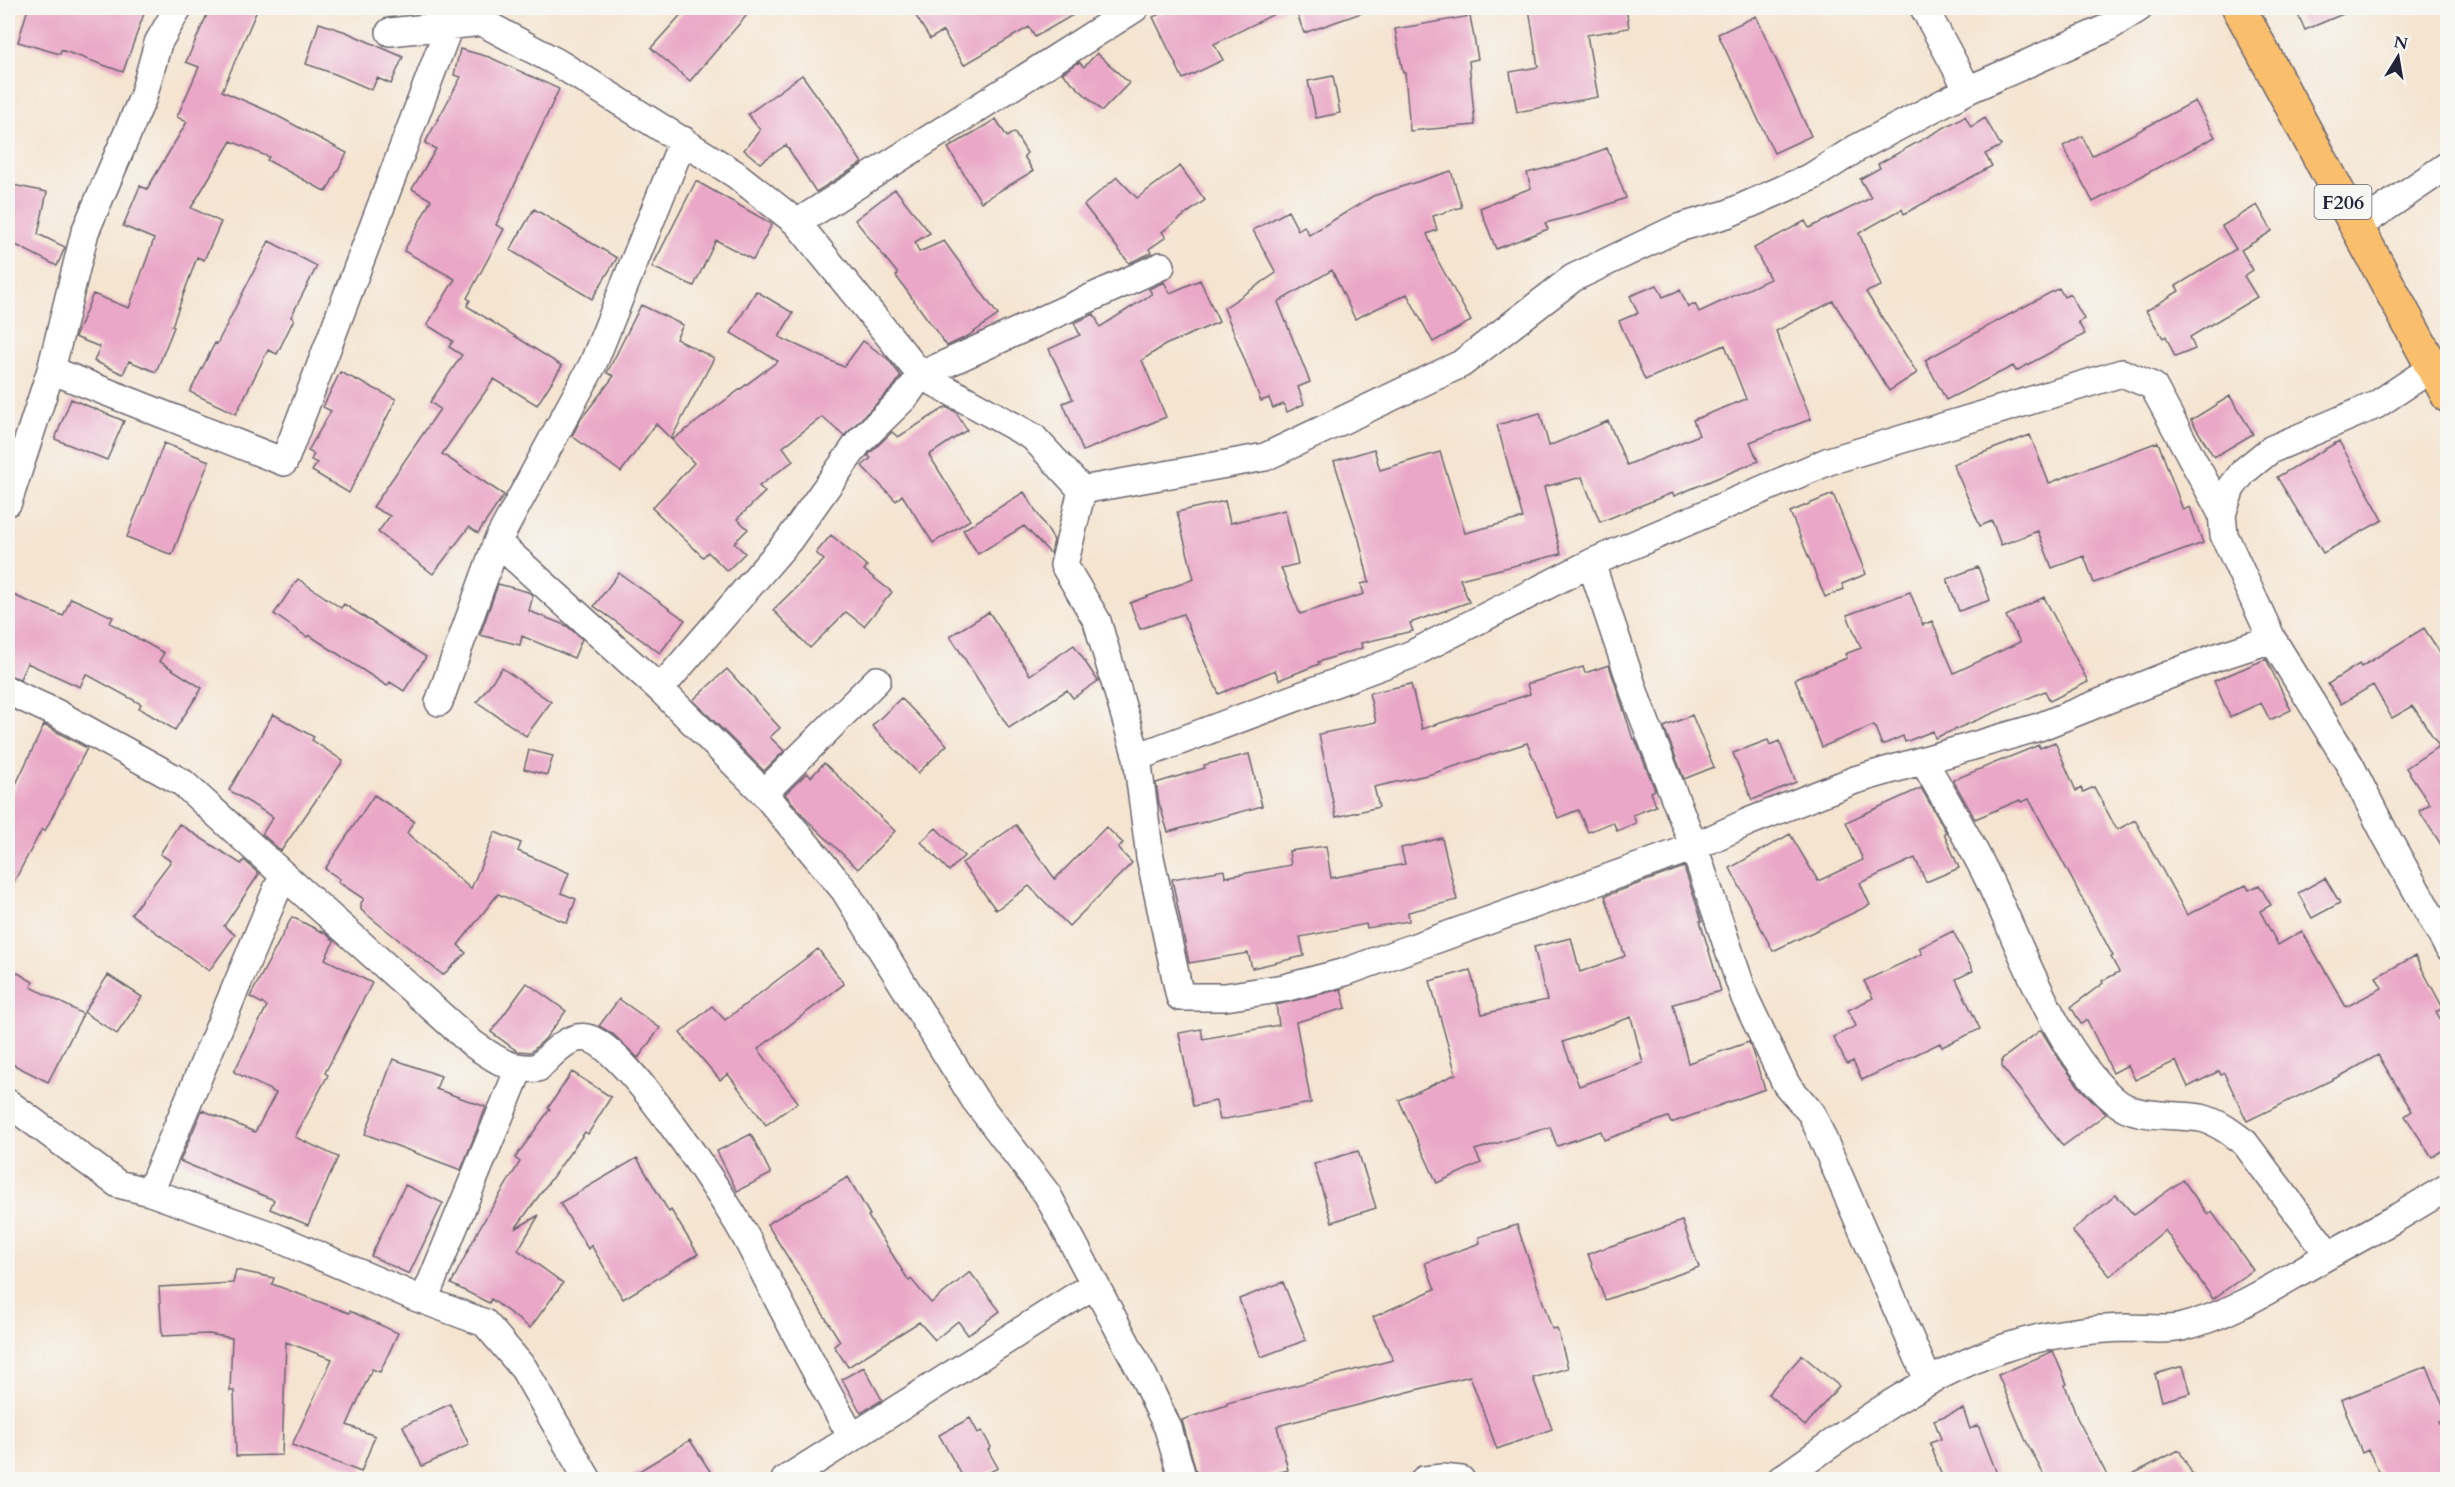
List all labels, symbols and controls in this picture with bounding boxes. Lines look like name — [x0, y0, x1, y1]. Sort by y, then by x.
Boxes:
north arrow — [2368, 27, 2428, 87]
text: N — [2392, 31, 2410, 55]
road number: F206 — [2314, 185, 2372, 219]

